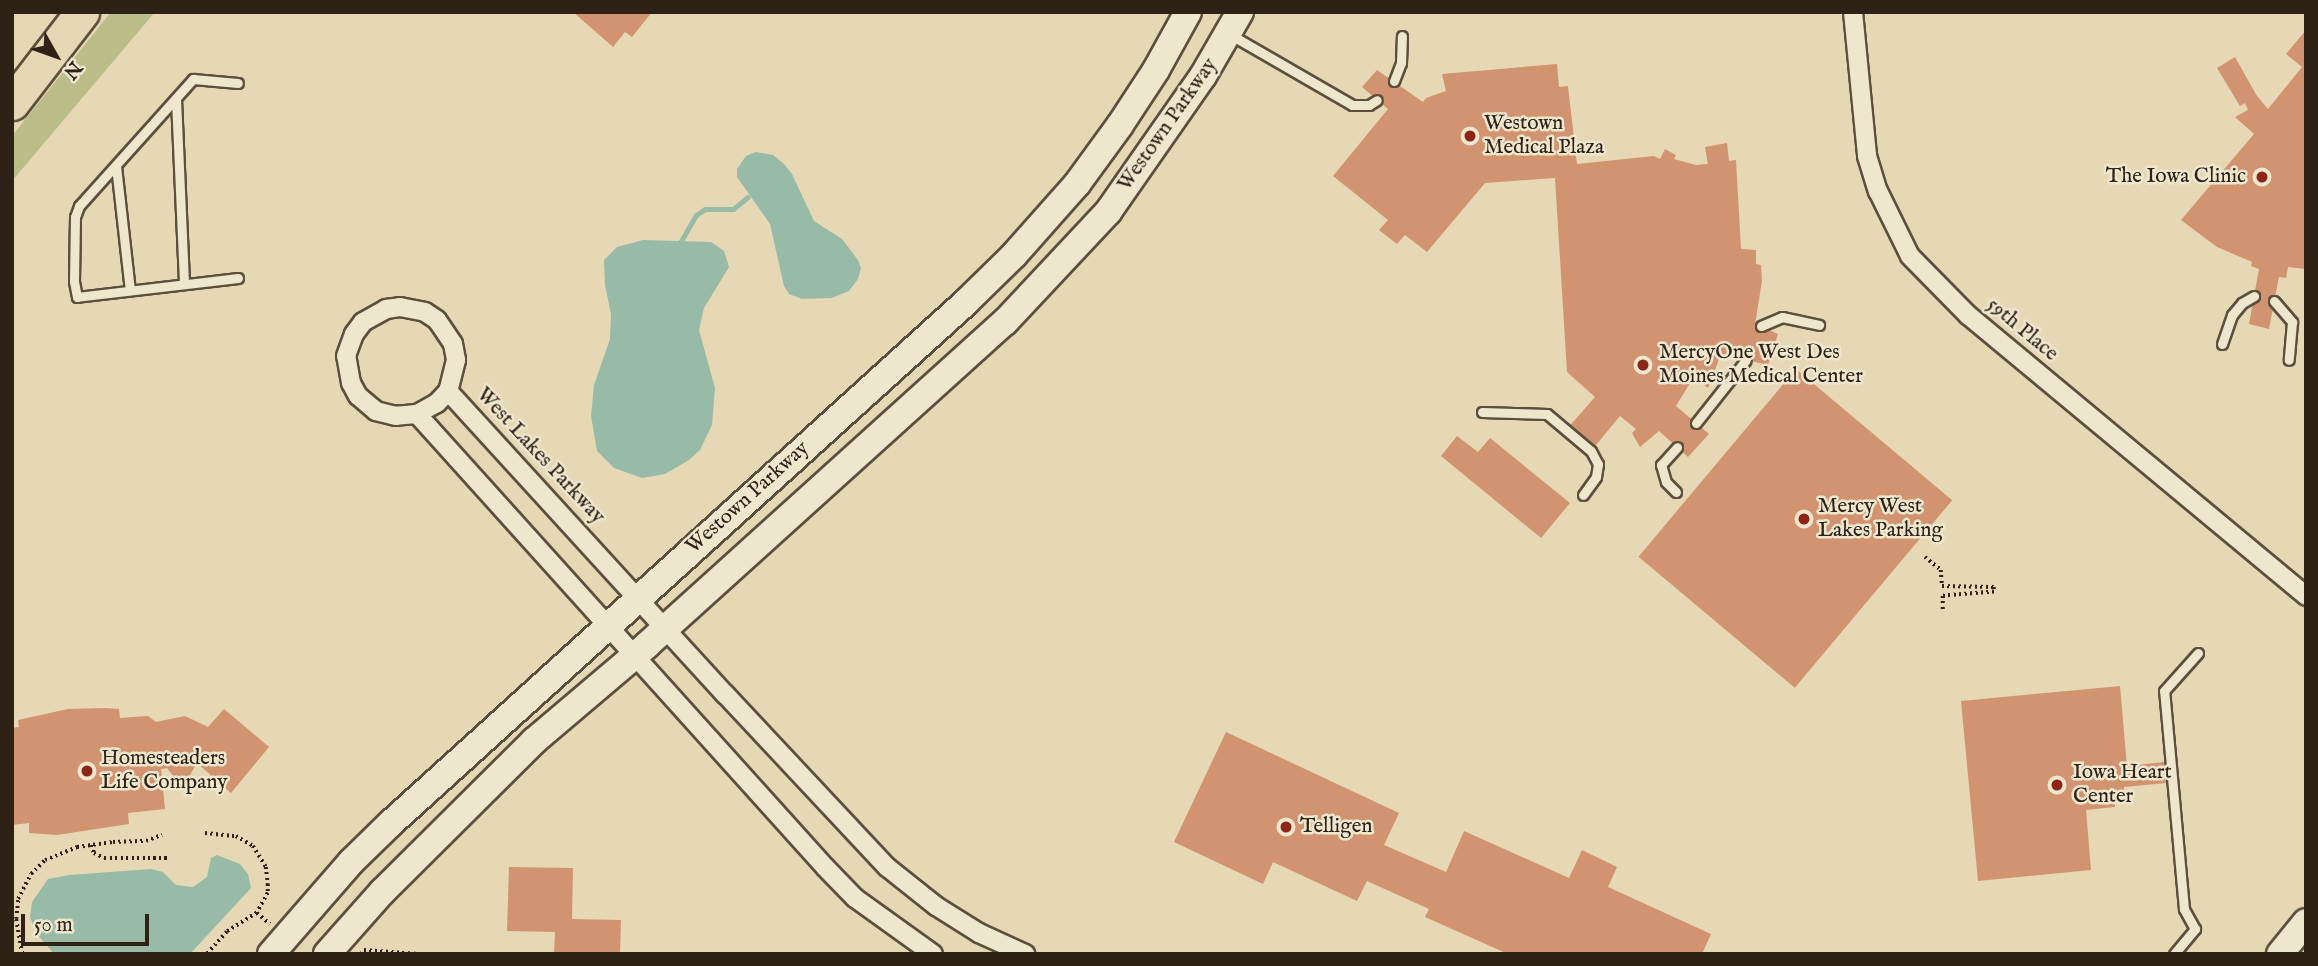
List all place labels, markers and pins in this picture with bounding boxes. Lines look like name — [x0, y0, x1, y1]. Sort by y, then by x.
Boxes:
place label: Westown Medical Plaza — [1484, 111, 1604, 161]
marker: Westown Medical Plaza — [1462, 128, 1478, 144]
place label: The Iowa Clinic — [2106, 164, 2246, 190]
marker: The Iowa Clinic — [2252, 167, 2272, 187]
place label: MercyOne West Des Moines Medical Center — [1659, 340, 1863, 390]
marker: MercyOne West Des Moines Medical Center — [1633, 355, 1653, 375]
place label: Mercy West Lakes Parking — [1818, 494, 1943, 544]
marker: Mercy West Lakes Parking — [1796, 511, 1812, 527]
place label: Homesteaders Life Company — [101, 746, 228, 796]
place label: Iowa Heart Center — [2073, 760, 2172, 810]
marker: Homesteaders Life Company — [79, 763, 95, 779]
marker: Iowa Heart Center — [2047, 775, 2067, 795]
place label: Telligen — [1300, 814, 1372, 840]
marker: Telligen — [1278, 819, 1294, 835]

